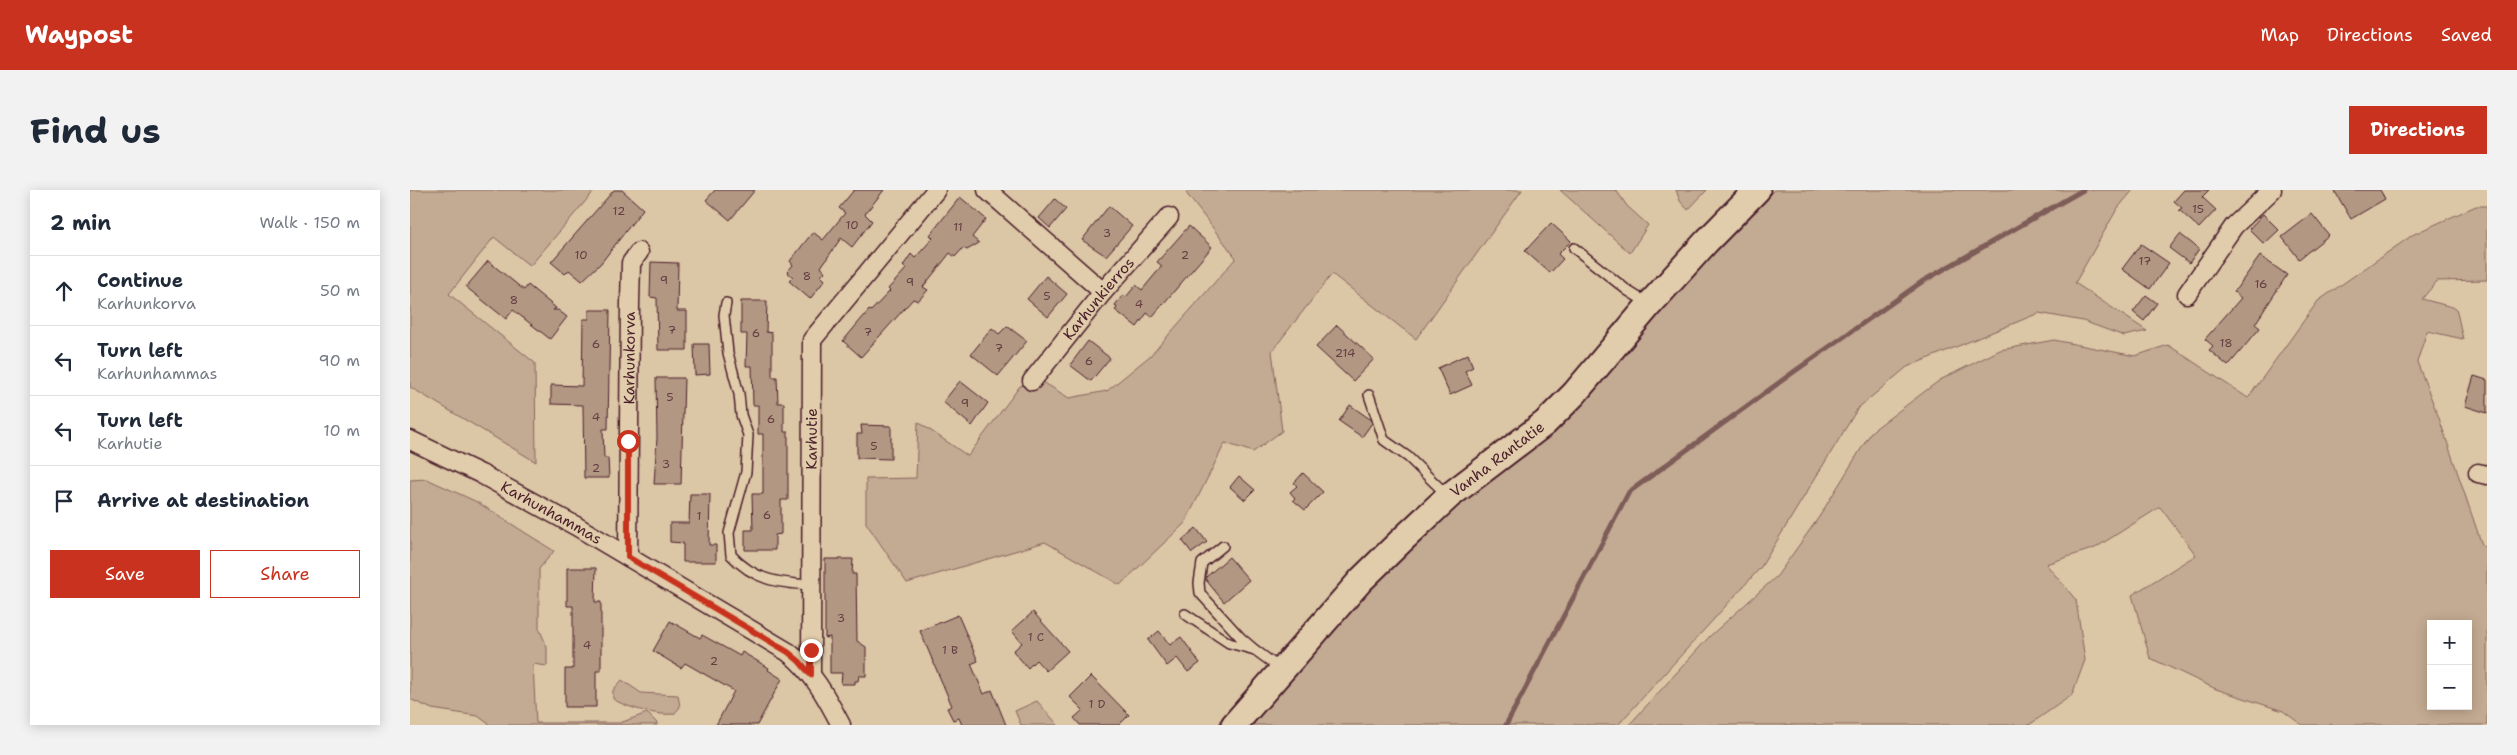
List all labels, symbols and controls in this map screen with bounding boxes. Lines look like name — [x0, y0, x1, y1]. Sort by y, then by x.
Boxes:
text: Waypost — [25, 19, 133, 51]
text: Map — [2261, 23, 2299, 47]
text: Directions — [2327, 23, 2413, 47]
text: Saved — [2441, 23, 2492, 47]
button: Directions — [2349, 106, 2487, 154]
text: Find us — [30, 107, 161, 154]
house number: 15 — [2192, 201, 2204, 217]
house number: 12 — [613, 203, 625, 219]
text: 2 min — [50, 209, 111, 237]
text: Walk · 150 m — [259, 212, 360, 233]
house number: 10 — [845, 217, 859, 233]
house number: 11 — [953, 219, 963, 235]
house number: 3 — [1103, 225, 1111, 241]
house number: 10 — [574, 247, 588, 263]
house number: 2 — [1181, 247, 1189, 263]
street label: Karhunkierros — [1059, 253, 1139, 344]
house number: 17 — [2139, 253, 2151, 269]
text: Continue — [97, 268, 183, 293]
house number: 8 — [803, 268, 811, 284]
house number: 9 — [660, 272, 668, 288]
house number: 9 — [906, 274, 914, 290]
house number: 16 — [2254, 276, 2268, 292]
icon: ahead — [50, 277, 78, 305]
text: 50 m — [320, 280, 360, 301]
house number: 5 — [1043, 288, 1051, 304]
house number: 8 — [510, 292, 518, 308]
text: Karhunkorva — [97, 293, 196, 314]
house number: 4 — [1135, 296, 1143, 312]
street label: Karhunkorva — [619, 311, 640, 404]
house number: 7 — [668, 322, 676, 338]
house number: 7 — [864, 324, 872, 340]
house number: 6 — [752, 325, 760, 341]
house number: 18 — [2219, 335, 2233, 351]
house number: 6 — [592, 336, 600, 352]
text: Turn left — [97, 338, 183, 363]
house number: 7 — [995, 340, 1003, 356]
house number: 214 — [1335, 345, 1355, 361]
icon: left — [50, 347, 78, 375]
text: 90 m — [319, 350, 360, 371]
house number: 6 — [1085, 353, 1093, 369]
text: Karhunhammas — [97, 363, 217, 384]
house number: 5 — [666, 389, 674, 405]
house number: 9 — [961, 395, 969, 411]
text: Turn left — [97, 408, 183, 433]
street label: Karhutie — [802, 408, 822, 470]
house number: 4 — [592, 409, 600, 425]
house number: 6 — [767, 411, 775, 427]
icon: left — [50, 417, 78, 445]
street label: Vanha Rantatie — [1446, 417, 1548, 502]
text: 10 m — [323, 420, 360, 441]
route start — [617, 430, 640, 453]
text: Karhutie — [97, 433, 162, 454]
house number: 5 — [870, 438, 878, 454]
house number: 3 — [662, 456, 670, 472]
house number: 2 — [592, 460, 600, 476]
street label: Karhunhammas — [497, 477, 606, 549]
icon: arrive — [50, 487, 78, 515]
text: Arrive at destination — [97, 488, 309, 513]
house number: 6 — [763, 507, 771, 523]
house number: 1 — [696, 508, 702, 524]
button: Save — [50, 550, 200, 598]
button: Share — [210, 550, 360, 598]
house number: 3 — [837, 610, 845, 626]
map controls — [2427, 620, 2472, 710]
button: + — [2427, 620, 2472, 665]
house number: 1 C — [1028, 629, 1044, 645]
house number: 4 — [583, 637, 591, 653]
route end — [800, 639, 823, 662]
house number: 1 B — [942, 642, 958, 658]
house number: 2 — [710, 653, 718, 669]
button: − — [2427, 665, 2472, 710]
house number: 1 D — [1088, 696, 1106, 712]

